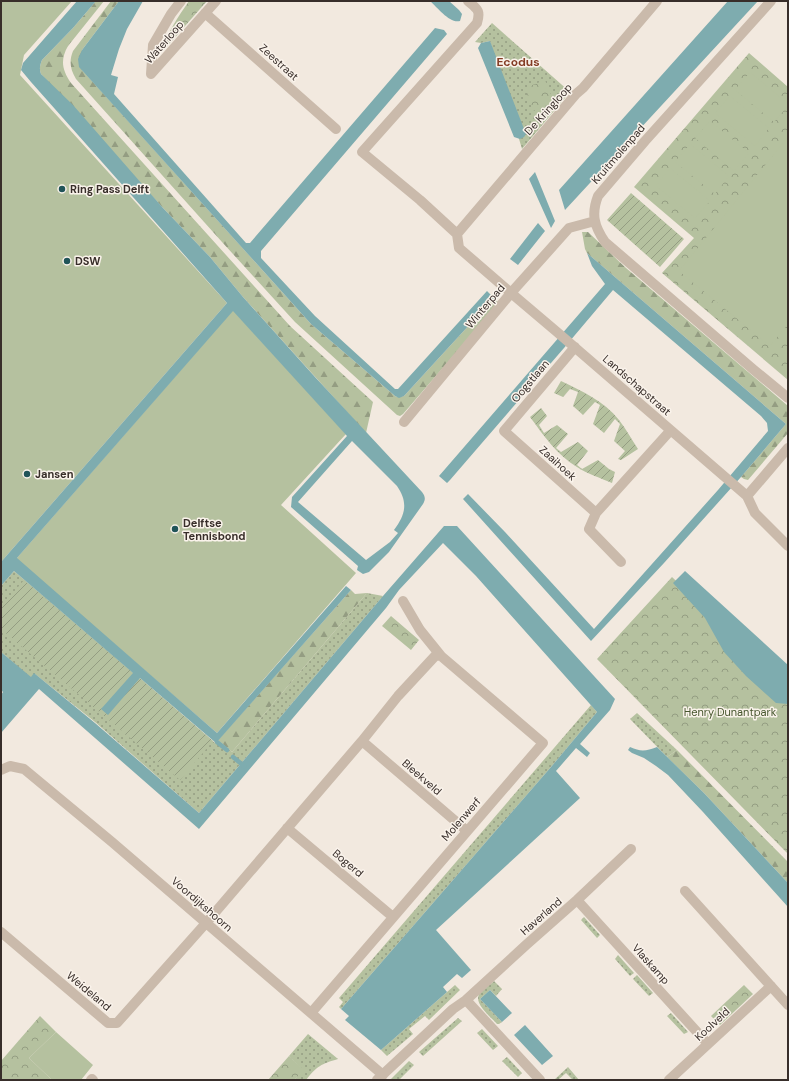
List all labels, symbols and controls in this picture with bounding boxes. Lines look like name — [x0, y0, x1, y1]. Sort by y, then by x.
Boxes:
street label: Waterloop — [141, 17, 187, 67]
street label: Zeestraat — [256, 41, 302, 83]
district label: Ecodus — [496, 54, 540, 70]
street label: De Kringloop — [521, 80, 575, 138]
street label: Kruitmolenpad — [588, 121, 648, 187]
place label: Ring Pass Delft — [70, 182, 149, 196]
marker: Ring Pass Delft — [57, 184, 67, 194]
place label: DSW — [75, 254, 101, 268]
marker: DSW — [62, 256, 72, 266]
street label: Winterpad — [462, 281, 508, 331]
street label: Landschapstraat — [600, 352, 674, 418]
street label: Oogstlaan — [508, 357, 552, 405]
street label: Zaaihoek — [537, 443, 580, 484]
place label: Jansen — [35, 467, 74, 481]
marker: Jansen — [22, 469, 32, 479]
place label: Delftse Tennisbond — [183, 516, 246, 543]
marker: Delftse Tennisbond — [170, 524, 180, 534]
park label: Henry Dunantpark — [684, 705, 777, 719]
street label: Bleekveld — [399, 756, 445, 798]
street label: Molenwerf — [438, 794, 484, 844]
street label: Bogerd — [330, 846, 366, 880]
street label: Voordijkshoorn — [169, 874, 235, 934]
street label: Haverland — [517, 894, 565, 938]
street label: Vlaskamp — [629, 941, 673, 987]
street label: Weideland — [64, 968, 114, 1014]
street label: Koolveld — [692, 1004, 732, 1044]

